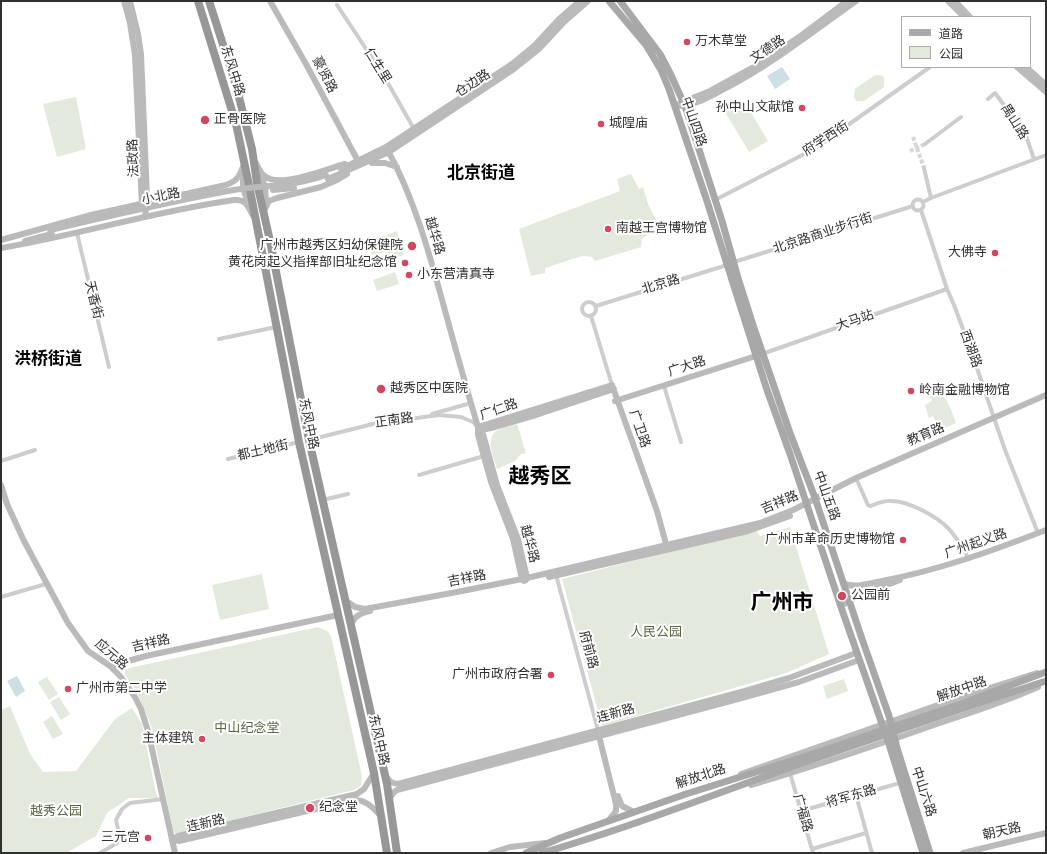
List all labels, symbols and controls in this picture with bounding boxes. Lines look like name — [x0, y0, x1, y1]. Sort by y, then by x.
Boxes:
legend — [901, 16, 1031, 68]
text: 道路 — [939, 27, 963, 41]
street label: 文德路 — [747, 33, 789, 67]
place label: 万木草堂 — [695, 34, 747, 50]
marker: 万木草堂 — [682, 37, 692, 47]
street label: 东风中路 — [217, 44, 247, 98]
street label: 仁生里 — [360, 45, 394, 87]
text: 公园 — [939, 47, 963, 61]
street label: 豪贤路 — [308, 54, 340, 96]
street label: 仓边路 — [452, 67, 494, 101]
street label: 中山四路 — [677, 95, 709, 149]
place label: 孙中山文献馆 — [716, 100, 794, 116]
street label: 禺山路 — [997, 101, 1031, 143]
marker: 孙中山文献馆 — [797, 103, 807, 113]
place label: 正骨医院 — [214, 112, 266, 128]
marker: 正骨医院 — [199, 114, 211, 126]
place label: 城隍庙 — [609, 116, 648, 132]
street label: 府学西街 — [800, 118, 852, 160]
marker: 城隍庙 — [596, 119, 606, 129]
street label: 法政路 — [126, 138, 142, 178]
district label: 北京街道 — [447, 164, 515, 184]
street label: 小北路 — [140, 186, 182, 208]
street label: 北京路商业步行街 — [771, 211, 875, 257]
street label: 越华路 — [421, 215, 447, 257]
place label: 南越王宫博物馆 — [616, 221, 707, 237]
marker: 南越王宫博物馆 — [603, 224, 613, 234]
place label: 广州市越秀区妇幼保健院 — [260, 238, 403, 254]
marker: 广州市越秀区妇幼保健院 — [406, 240, 418, 252]
place label: 大佛寺 — [948, 245, 987, 261]
marker: 大佛寺 — [990, 248, 1000, 258]
place label: 黄花岗起义指挥部旧址纪念馆 — [228, 255, 397, 271]
marker: 黄花岗起义指挥部旧址纪念馆 — [400, 258, 410, 268]
place label: 小东营清真寺 — [417, 267, 495, 283]
marker: 小东营清真寺 — [404, 270, 414, 280]
street label: 北京路 — [640, 272, 682, 298]
street label: 天香街 — [81, 279, 105, 321]
street label: 大马站 — [834, 307, 876, 335]
street label: 西湖路 — [956, 328, 984, 370]
district label: 洪桥街道 — [14, 350, 82, 370]
street label: 广大路 — [666, 354, 708, 380]
place label: 越秀区中医院 — [390, 381, 468, 397]
marker: 越秀区中医院 — [375, 383, 387, 395]
place label: 岭南金融博物馆 — [919, 383, 1010, 399]
marker: 岭南金融博物馆 — [906, 386, 916, 396]
street label: 广仁路 — [478, 396, 520, 424]
street label: 东风中路 — [295, 397, 321, 451]
street label: 广卫路 — [625, 408, 653, 450]
street label: 正南路 — [374, 411, 414, 431]
street label: 教育路 — [905, 420, 947, 450]
street label: 都土地街 — [236, 438, 290, 464]
district label: 越秀区 — [509, 465, 571, 491]
street label: 中山五路 — [810, 469, 842, 523]
street label: 吉祥路 — [759, 488, 801, 518]
street label: 越华路 — [516, 523, 542, 565]
street label: 广州起义路 — [943, 526, 1009, 562]
place label: 广州市革命历史博物馆 — [765, 532, 895, 548]
marker: 广州市革命历史博物馆 — [898, 535, 908, 545]
street label: 吉祥路 — [446, 568, 488, 590]
place label: 公园前 — [851, 588, 890, 604]
marker: 公园前 — [836, 590, 848, 602]
district label: 广州市 — [751, 591, 813, 617]
park label: 人民公园 — [630, 625, 682, 641]
street label: 府前路 — [575, 629, 601, 671]
street label: 吉祥路 — [130, 632, 172, 656]
street label: 应元路 — [91, 636, 131, 674]
place label: 广州市政府合署 — [452, 667, 543, 683]
marker: 广州市政府合署 — [546, 670, 556, 680]
street label: 解放中路 — [935, 674, 989, 706]
place label: 广州市第二中学 — [76, 681, 167, 697]
marker: 广州市第二中学 — [63, 684, 73, 694]
street label: 连新路 — [595, 701, 637, 727]
street label: 东风中路 — [365, 713, 391, 767]
park label: 中山纪念堂 — [215, 721, 279, 737]
place label: 主体建筑 — [142, 731, 194, 747]
marker: 主体建筑 — [197, 734, 207, 744]
street label: 解放北路 — [674, 762, 728, 792]
street label: 中山六路 — [908, 765, 938, 819]
street label: 将军东路 — [824, 782, 878, 812]
street label: 广福路 — [789, 792, 815, 834]
place label: 纪念堂 — [319, 800, 358, 816]
marker: 纪念堂 — [304, 802, 316, 814]
park label: 越秀公园 — [30, 804, 82, 820]
street label: 连新路 — [185, 812, 227, 836]
street label: 朝天路 — [981, 820, 1023, 844]
place label: 三元宫 — [101, 830, 140, 846]
marker: 三元宫 — [143, 833, 153, 843]

